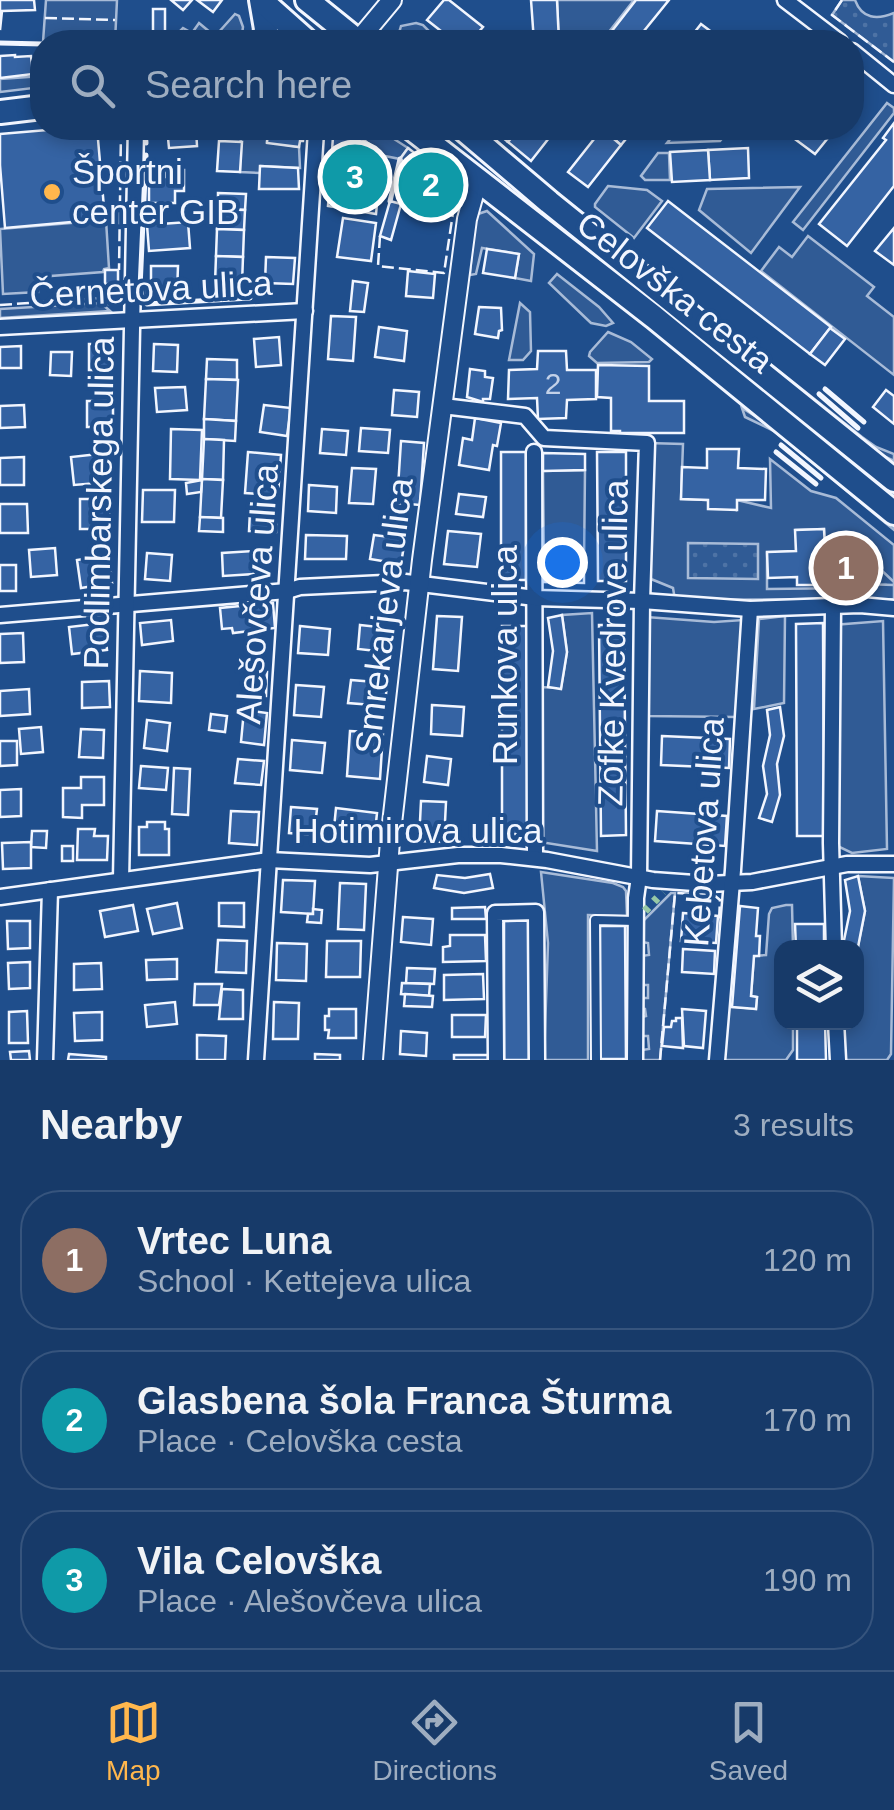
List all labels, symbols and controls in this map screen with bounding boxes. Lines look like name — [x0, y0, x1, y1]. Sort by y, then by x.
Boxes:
search box — [30, 30, 864, 140]
icon: search — [65, 58, 120, 113]
text: Search here — [145, 64, 352, 106]
pin: 3 — [322, 140, 388, 214]
pin: 2 — [398, 148, 464, 222]
place label: Športni center GIB — [72, 152, 239, 231]
marker: Športni center GIB — [41, 181, 63, 203]
street label: Celovška cesta — [570, 203, 781, 380]
street label: Černetova ulica — [29, 263, 274, 314]
street label: Podlimbarskega ulica — [76, 336, 121, 670]
house number: 2 — [545, 367, 561, 400]
street label: Alešovčeva ulica — [228, 462, 285, 725]
street label: Smrekarjeva ulica — [347, 475, 420, 756]
street label: Zofke Kvedrove ulica — [590, 479, 635, 807]
pin: 1 — [814, 530, 878, 606]
your location — [537, 537, 588, 588]
street label: Runkova ulica — [485, 545, 524, 765]
street label: Kebetova ulica — [676, 716, 731, 948]
street label: Hotimirova ulica — [294, 811, 543, 850]
map controls — [774, 940, 864, 1030]
button: layers — [774, 940, 864, 1030]
text: Nearby — [40, 1101, 182, 1148]
text: 3 results — [733, 1107, 854, 1143]
text: Vrtec Luna — [137, 1220, 331, 1262]
text: 1 — [66, 1242, 83, 1278]
text: 120 m — [763, 1242, 852, 1278]
text: School · Kettejeva ulica — [137, 1263, 471, 1299]
text: Glasbena šola Franca Šturma — [137, 1380, 671, 1422]
text: 2 — [66, 1402, 83, 1438]
text: 170 m — [763, 1402, 852, 1438]
text: Place · Celovška cesta — [137, 1423, 462, 1459]
text: Vila Celovška — [137, 1540, 381, 1582]
text: 3 — [66, 1562, 83, 1598]
text: 190 m — [763, 1562, 852, 1598]
text: Place · Alešovčeva ulica — [137, 1583, 482, 1619]
tab: Map — [106, 1695, 161, 1787]
tab: Directions — [373, 1695, 497, 1787]
tab: Saved — [709, 1695, 788, 1787]

